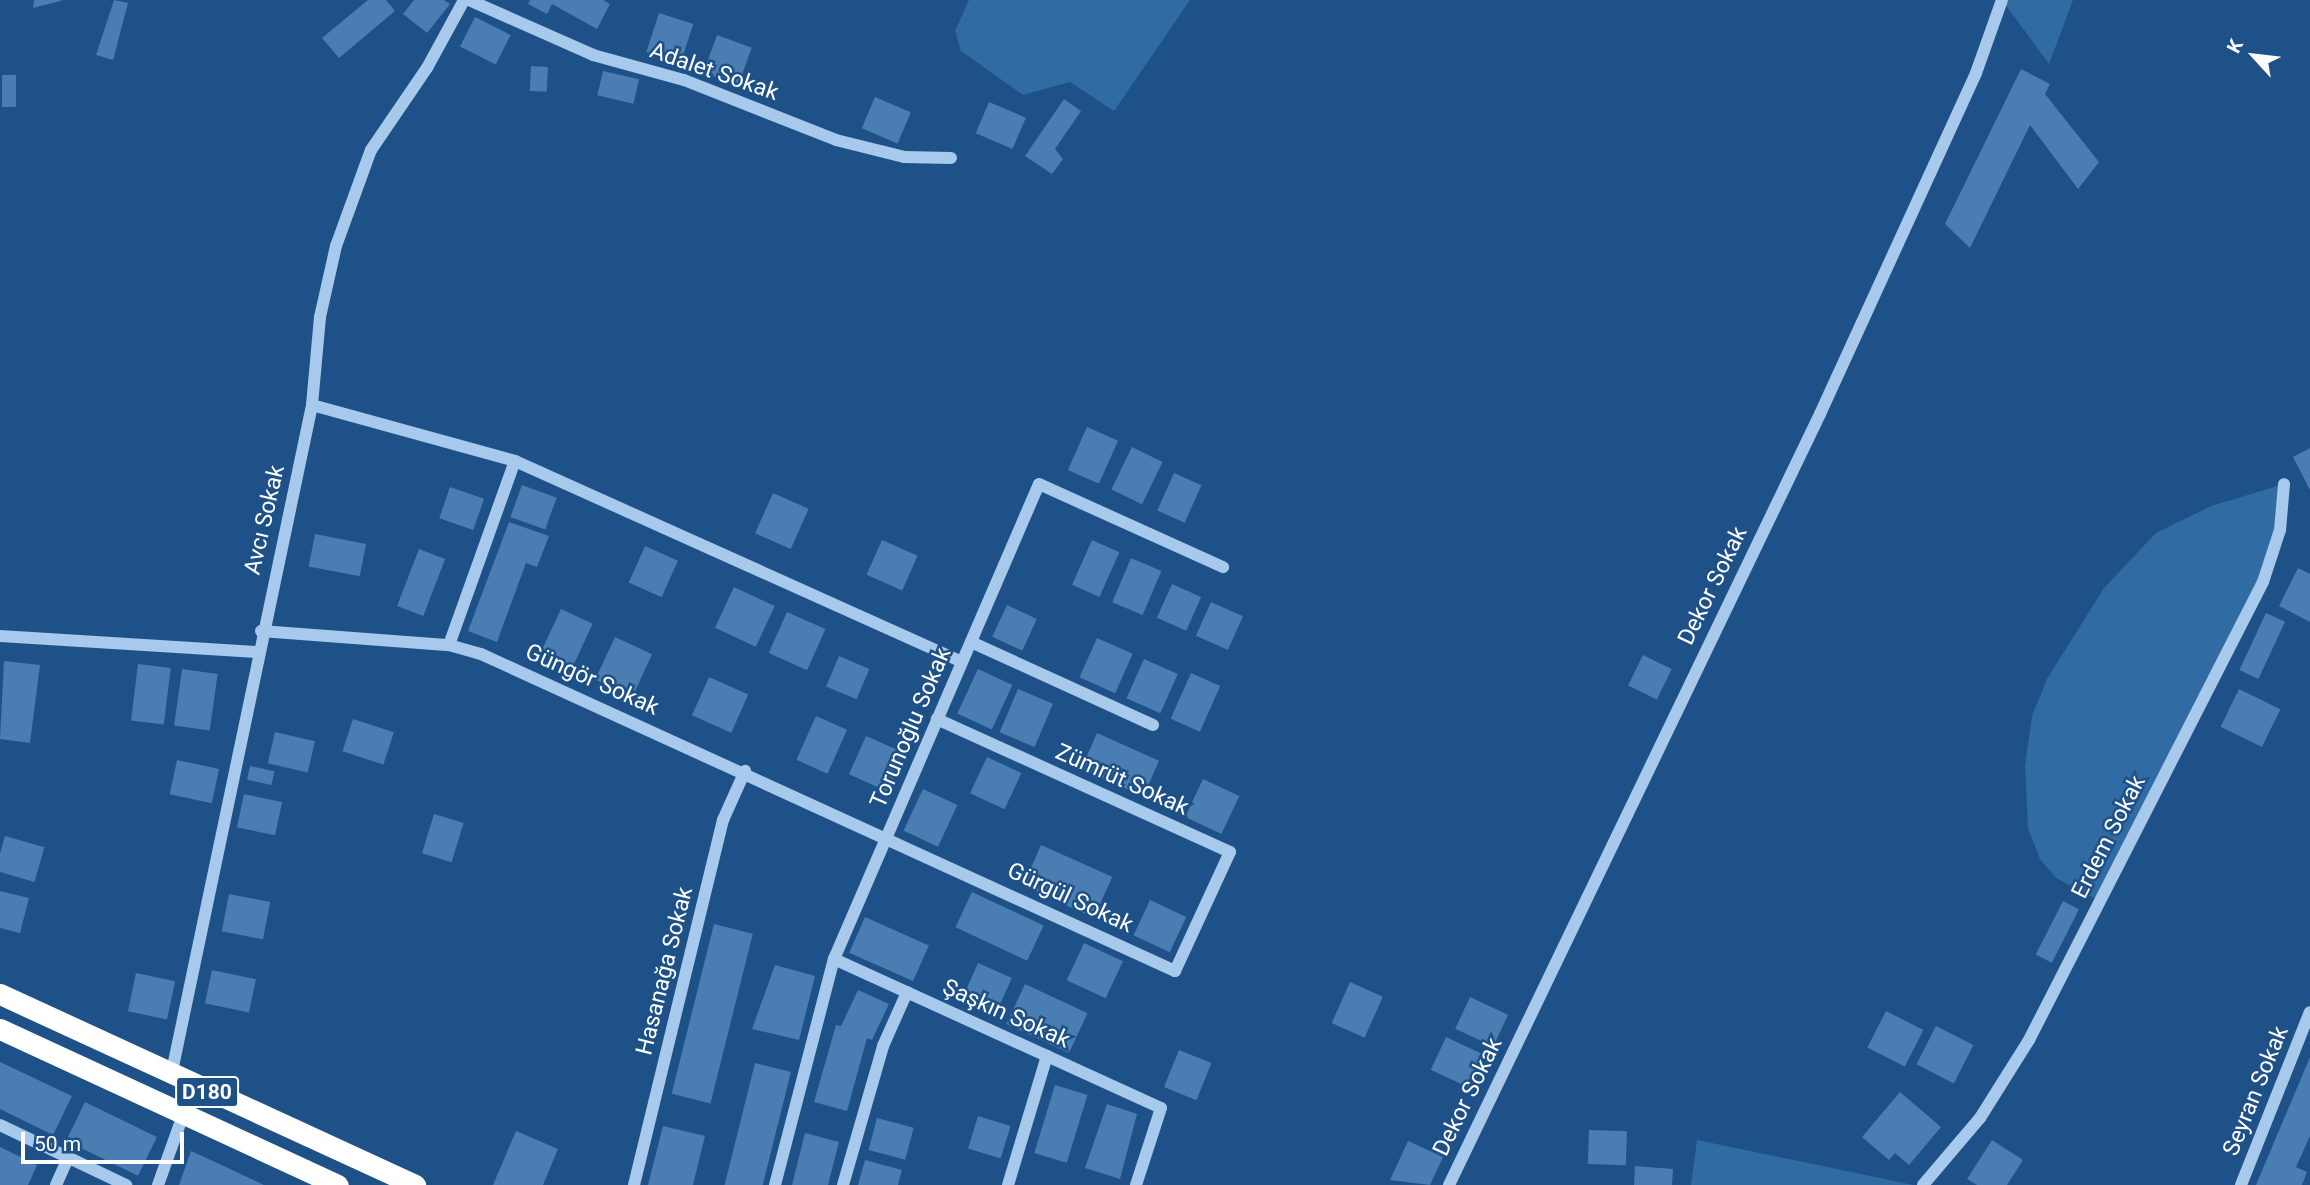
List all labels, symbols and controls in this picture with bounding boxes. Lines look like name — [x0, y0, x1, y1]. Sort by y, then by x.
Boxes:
north arrow — [2219, 21, 2289, 91]
text: K — [2222, 36, 2248, 57]
street label: Adalet Sokak — [646, 37, 782, 107]
street label: Avcı Sokak — [239, 463, 291, 577]
street label: Dekor Sokak — [1673, 522, 1753, 650]
street label: Güngör Sokak — [521, 638, 663, 722]
street label: Torunoğlu Sokak — [865, 644, 957, 812]
street label: Zümrüt Sokak — [1051, 738, 1193, 822]
street label: Erdem Sokak — [2066, 771, 2152, 903]
street label: Gürgül Sokak — [1003, 857, 1137, 939]
street label: Hasanağa Sokak — [631, 884, 699, 1058]
street label: Şaşkın Sokak — [938, 974, 1074, 1054]
street label: Seyran Sokak — [2217, 1022, 2295, 1160]
street label: Dekor Sokak — [1428, 1033, 1508, 1161]
road number: D180 — [174, 1074, 240, 1110]
scale bar — [24, 1118, 187, 1162]
text: 50 m — [34, 1132, 81, 1156]

